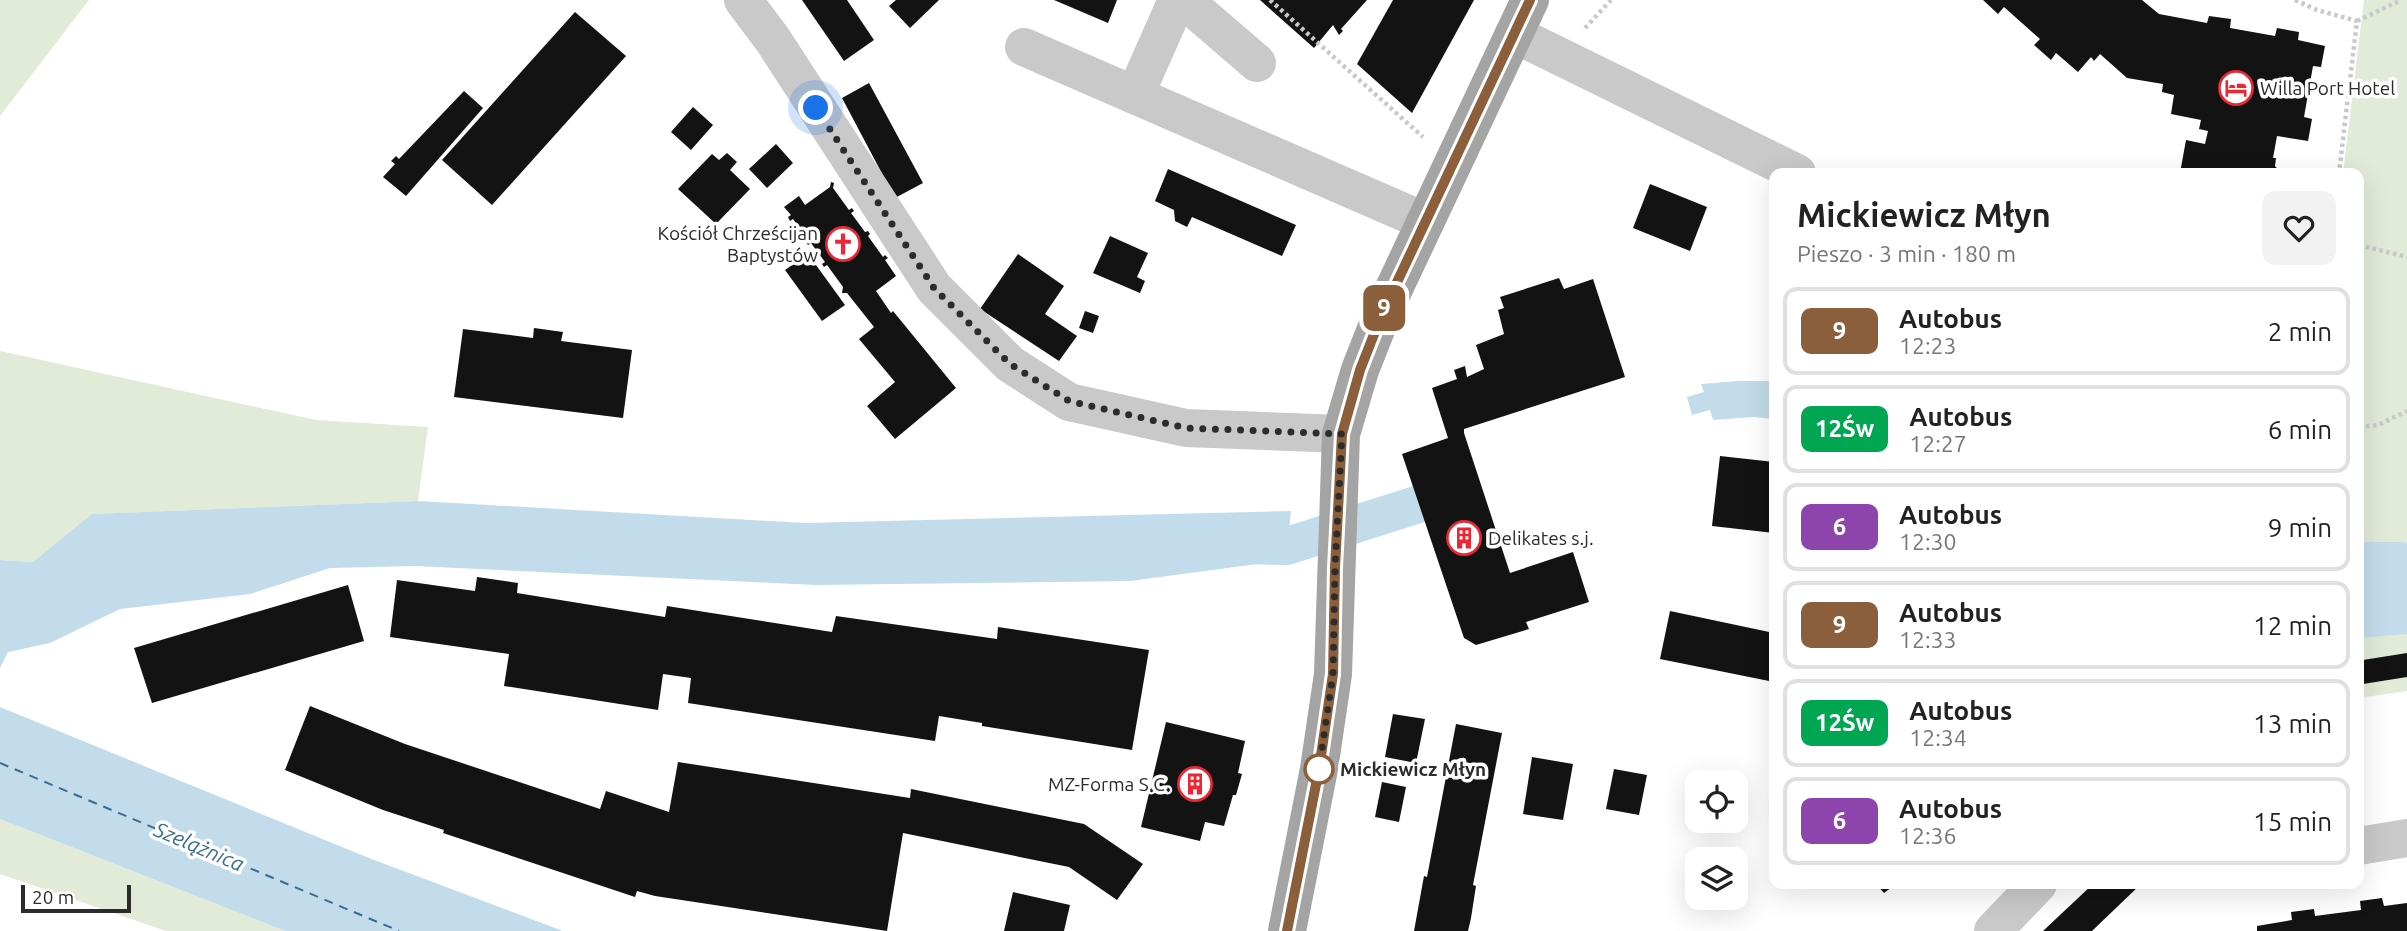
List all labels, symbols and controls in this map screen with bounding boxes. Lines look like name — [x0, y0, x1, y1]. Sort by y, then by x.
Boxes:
hotel icon: Willa Port Hotel — [2217, 69, 2255, 107]
place label: Willa Port Hotel — [2260, 77, 2395, 99]
your location — [798, 90, 833, 125]
button: heart — [2262, 191, 2336, 265]
text: Mickiewicz Młyn — [1797, 196, 2051, 233]
place label: Kościół Chrześcijan Baptystów — [658, 222, 818, 266]
church icon: Kościół Chrześcijan Baptystów — [824, 225, 862, 263]
text: Pieszo · 3 min · 180 m — [1797, 241, 2016, 266]
line badge: 9 — [1361, 285, 1407, 331]
text: 9 — [1377, 294, 1391, 321]
text: Autobus — [1899, 304, 2002, 333]
text: 9 — [1833, 317, 1846, 344]
text: 2 min — [2268, 317, 2332, 346]
text: 12:23 — [1899, 333, 1957, 358]
text: Autobus — [1909, 402, 2012, 431]
text: 12Św — [1815, 415, 1874, 442]
text: 6 min — [2268, 415, 2332, 444]
text: 12:27 — [1909, 431, 1967, 456]
text: Autobus — [1899, 500, 2002, 529]
text: 6 — [1833, 513, 1846, 540]
text: 9 min — [2268, 513, 2332, 542]
building icon: Delikates s.j. — [1445, 519, 1483, 557]
place label: Delikates s.j. — [1488, 527, 1594, 549]
text: 12:30 — [1899, 529, 1957, 554]
text: Autobus — [1899, 598, 2002, 627]
text: 9 — [1833, 611, 1846, 638]
text: 12 min — [2253, 611, 2332, 640]
text: 12:33 — [1899, 627, 1957, 652]
text: Autobus — [1909, 696, 2012, 725]
text: 12Św — [1815, 709, 1874, 736]
text: 13 min — [2253, 709, 2332, 738]
text: 12:34 — [1909, 725, 1967, 750]
marker: Mickiewicz Młyn — [1304, 754, 1334, 784]
place label: Mickiewicz Młyn — [1340, 758, 1486, 780]
building icon: MZ-Forma S.C. — [1176, 765, 1214, 803]
map controls — [1685, 770, 1748, 910]
button: locate — [1685, 770, 1748, 833]
place label: MZ-Forma S.C. — [1048, 773, 1170, 795]
text: Autobus — [1899, 794, 2002, 823]
text: 6 — [1833, 807, 1846, 834]
text: 15 min — [2253, 807, 2332, 836]
water label: Szelążnica — [150, 816, 248, 876]
text: 12:36 — [1899, 823, 1957, 848]
button: layers — [1685, 847, 1748, 910]
scale bar — [21, 882, 131, 914]
text: 20 m — [32, 886, 74, 908]

